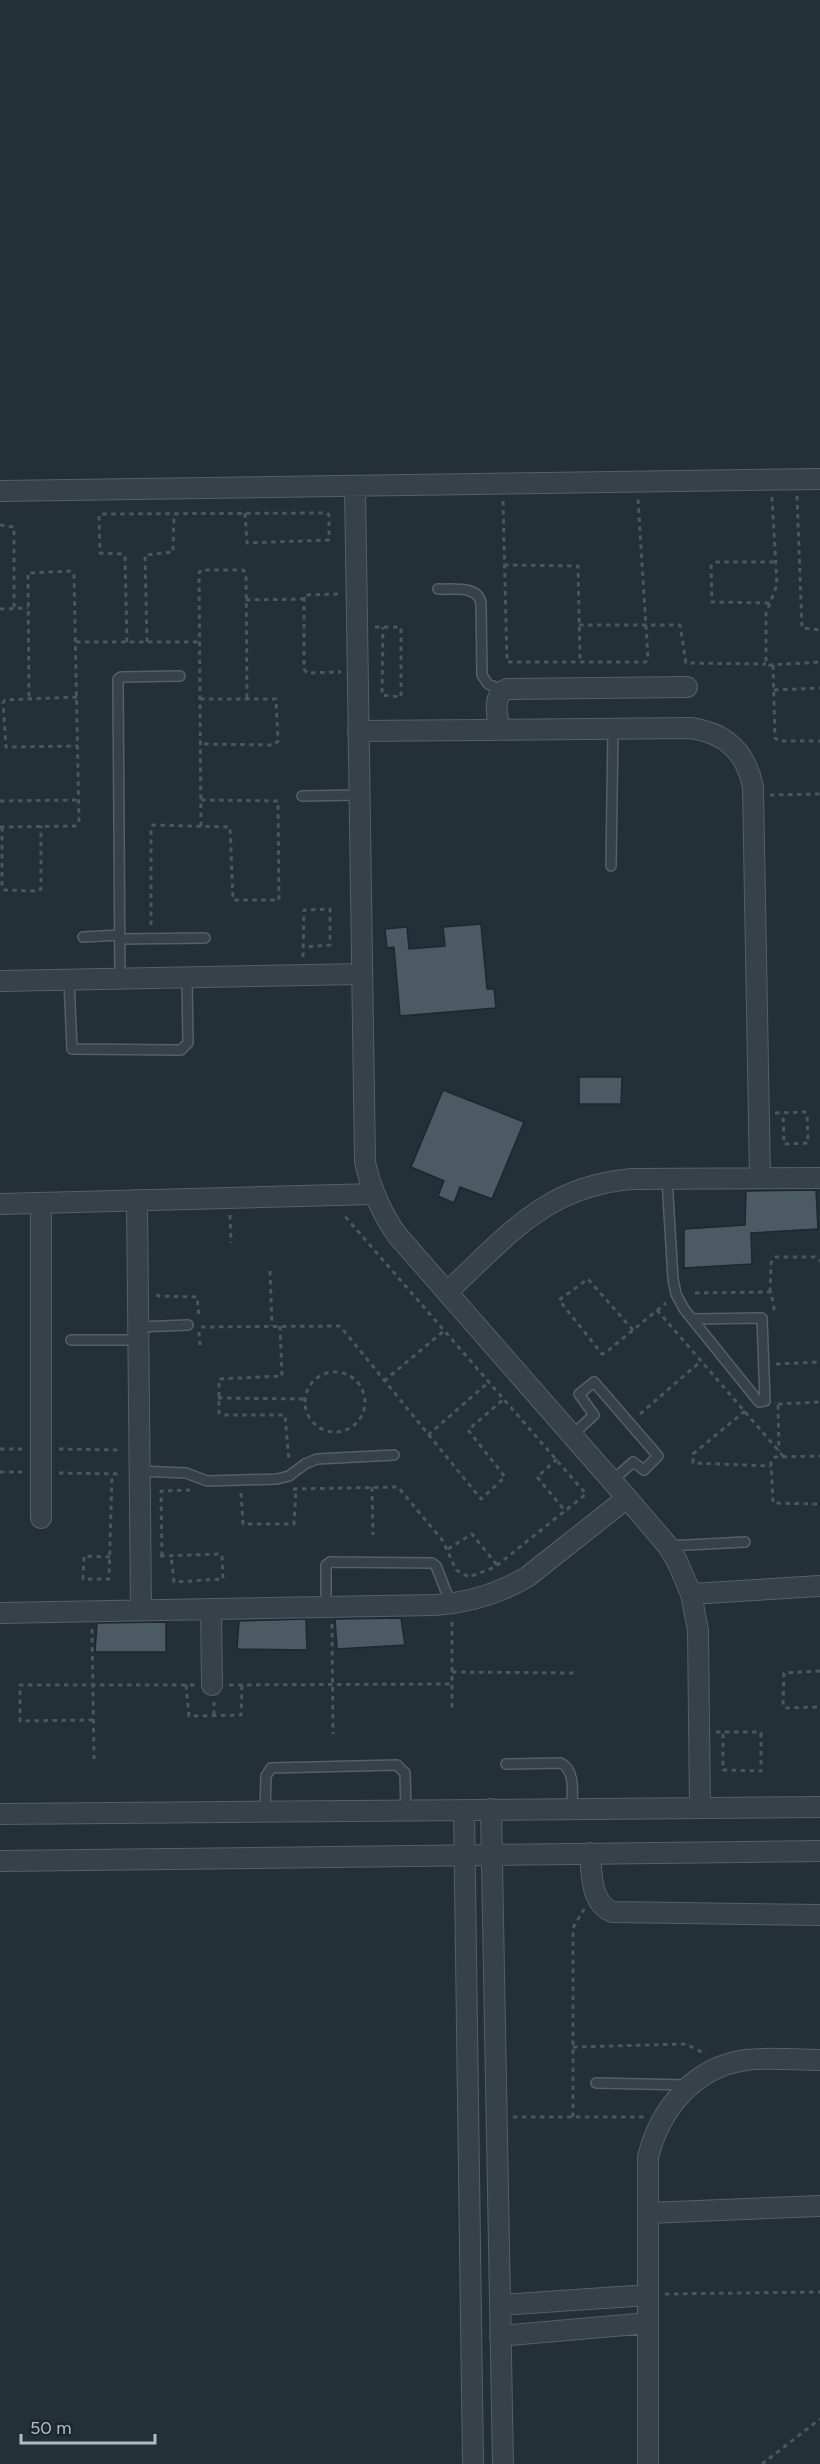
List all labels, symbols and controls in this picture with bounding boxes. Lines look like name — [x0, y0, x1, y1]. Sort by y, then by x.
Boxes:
scale bar — [21, 2407, 154, 2445]
text: 50 m — [30, 2417, 72, 2439]

